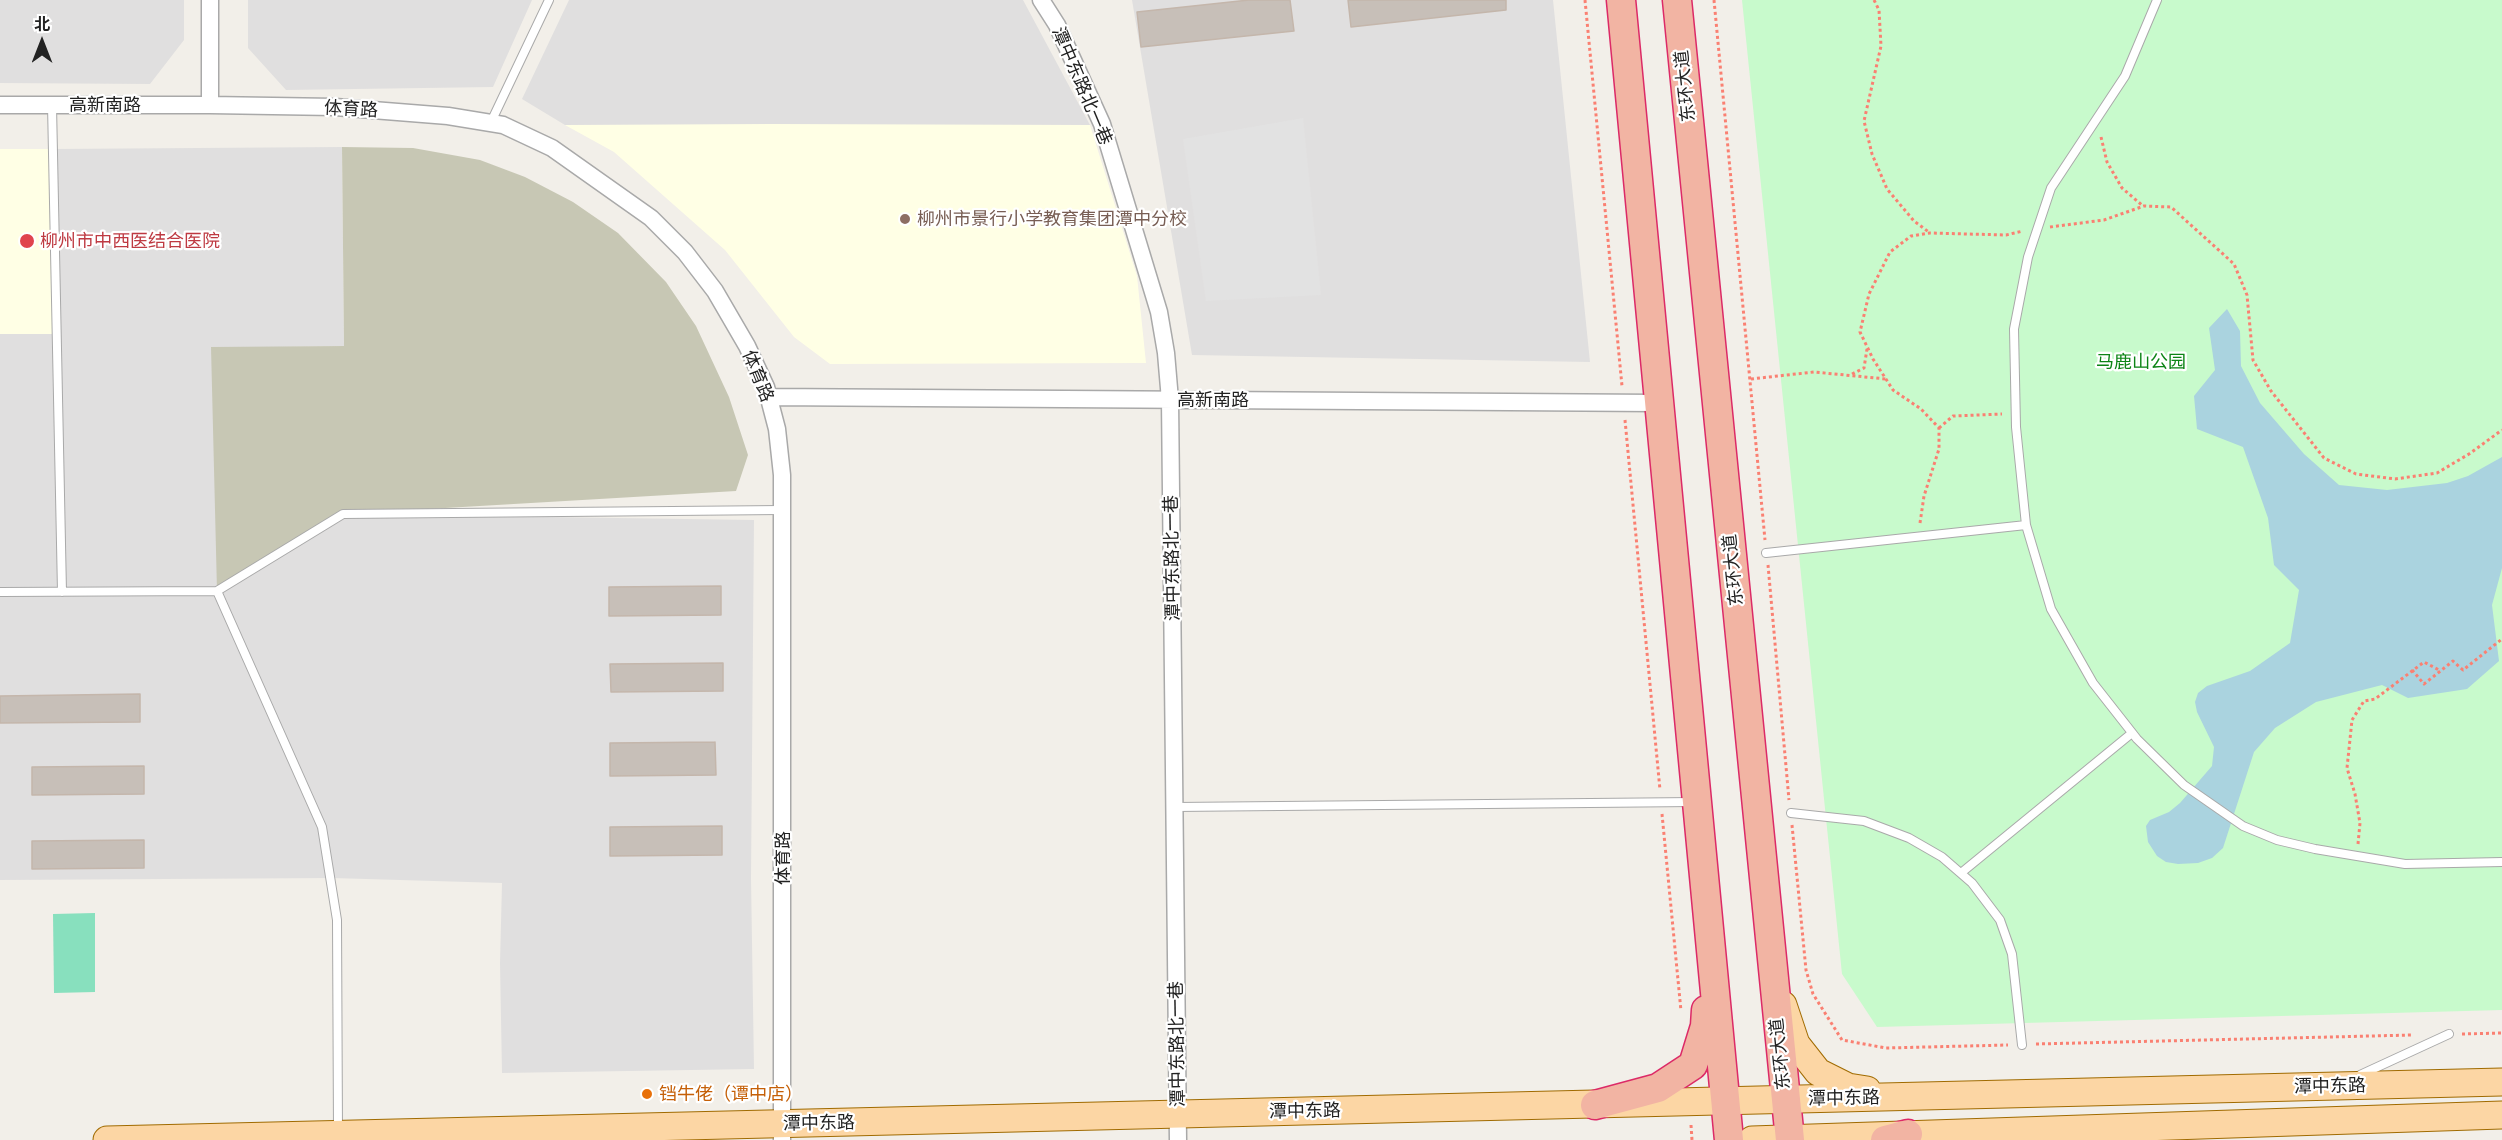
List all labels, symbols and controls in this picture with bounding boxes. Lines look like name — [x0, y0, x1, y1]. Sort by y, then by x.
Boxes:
north arrow — [12, 12, 72, 72]
text: 北 — [34, 14, 50, 33]
street label: 潭中东路北一巷 — [1047, 24, 1117, 148]
street label: 东环大道 — [1670, 49, 1700, 123]
street label: 高新南路 — [69, 94, 141, 116]
street label: 体育路 — [323, 97, 379, 121]
place label: 柳州市景行小学教育集团潭中分校 — [917, 208, 1187, 230]
marker: 柳州市景行小学教育集团潭中分校 — [898, 212, 912, 226]
place label: 柳州市中西医结合医院 — [40, 230, 220, 252]
marker: 柳州市中西医结合医院 — [18, 232, 36, 250]
street label: 体育路 — [738, 347, 778, 405]
park label: 马鹿山公园 — [2096, 351, 2186, 373]
street label: 高新南路 — [1177, 389, 1249, 411]
street label: 潭中东路北一巷 — [1160, 495, 1184, 621]
street label: 东环大道 — [1718, 533, 1748, 607]
street label: 体育路 — [772, 831, 794, 885]
street label: 潭中东路北一巷 — [1165, 981, 1189, 1107]
street label: 东环大道 — [1765, 1017, 1795, 1091]
street label: 潭中东路 — [2294, 1075, 2366, 1097]
place label: 铛牛佬（谭中店） — [659, 1083, 803, 1105]
marker: 铛牛佬（谭中店） — [640, 1087, 654, 1101]
street label: 潭中东路 — [1808, 1087, 1880, 1109]
street label: 潭中东路 — [1269, 1100, 1341, 1122]
street label: 潭中东路 — [783, 1112, 855, 1134]

